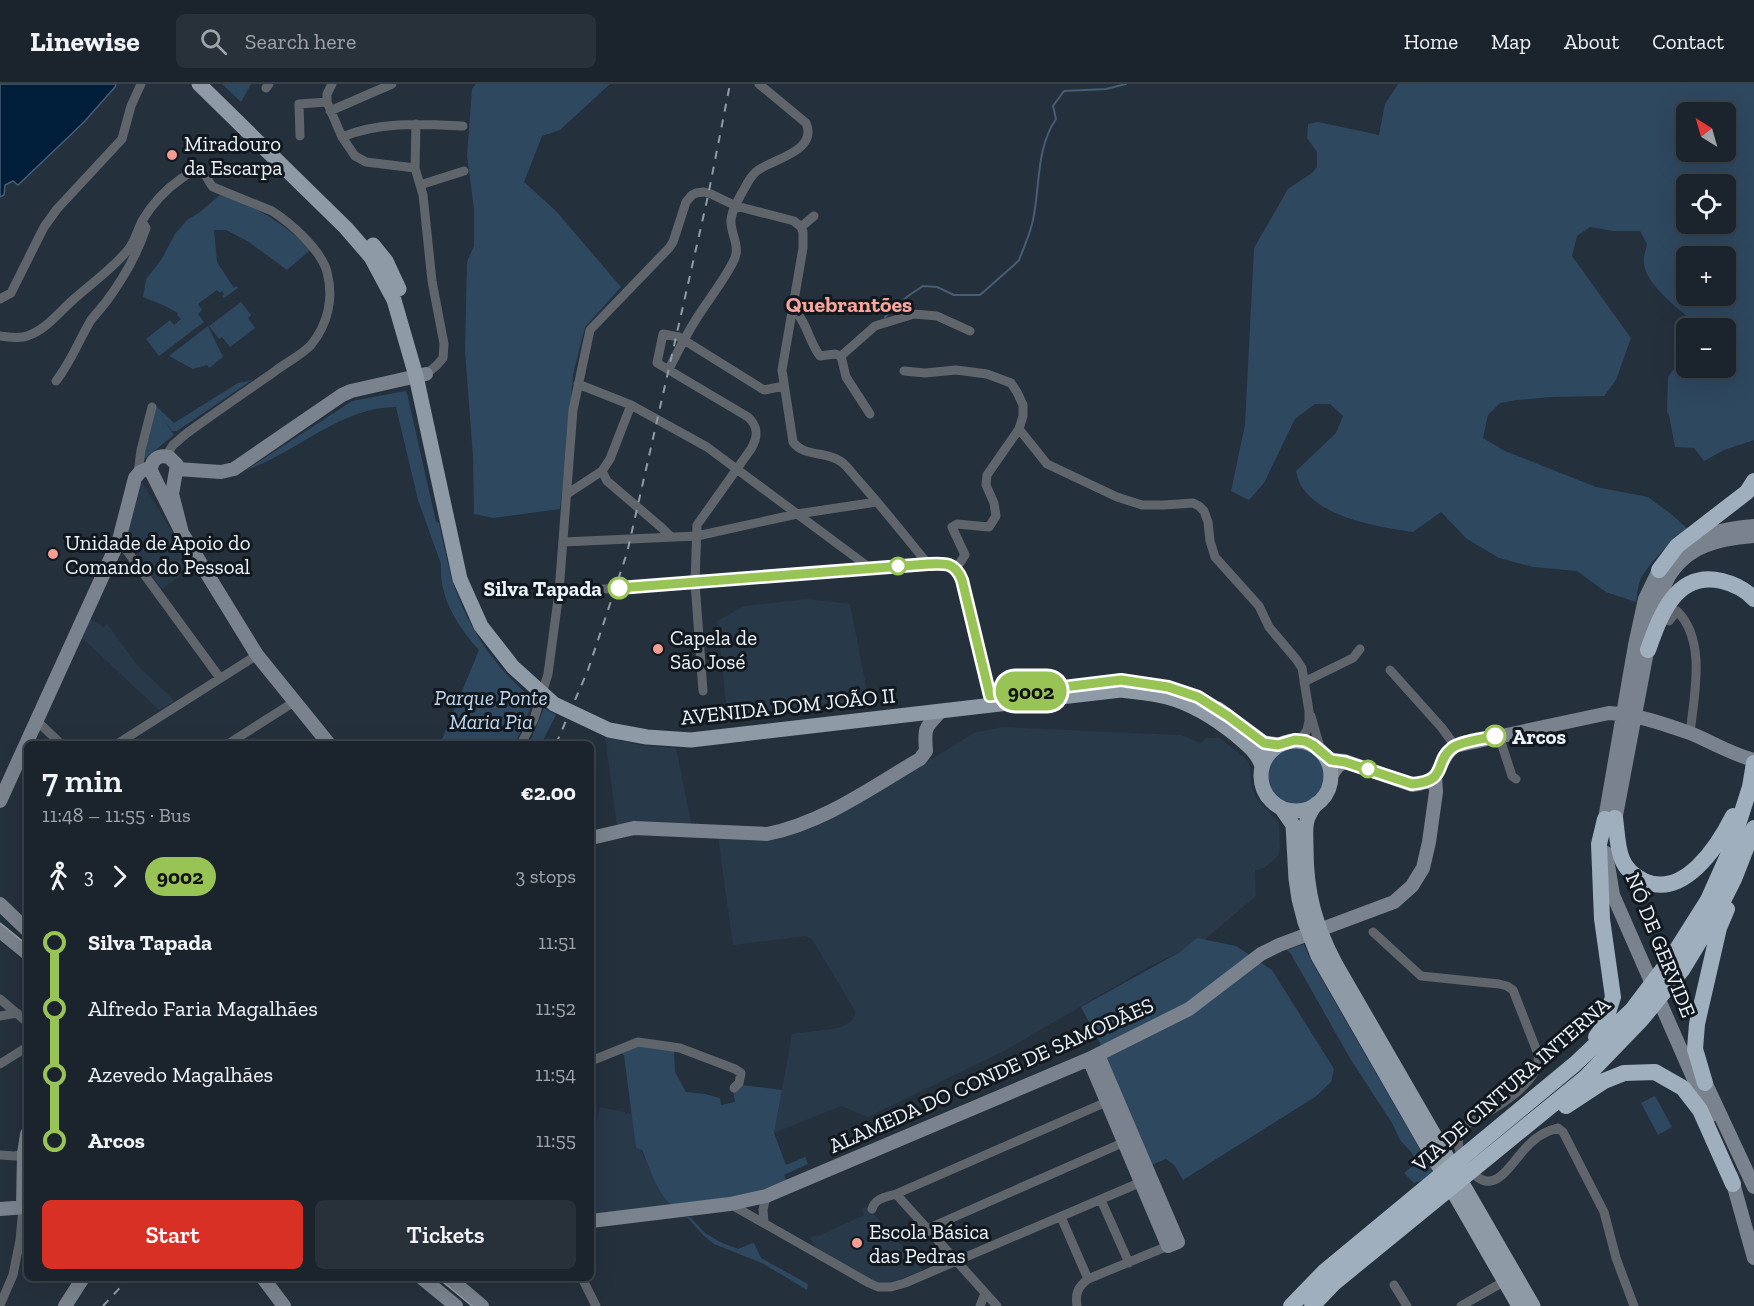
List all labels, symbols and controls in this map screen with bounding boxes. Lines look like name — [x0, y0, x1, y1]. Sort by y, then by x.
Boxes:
search box — [176, 14, 596, 68]
text: Linewise — [30, 25, 140, 58]
icon: search — [197, 25, 230, 58]
text: Search here — [245, 28, 356, 55]
text: Home — [1404, 29, 1458, 54]
text: Map — [1491, 29, 1531, 54]
text: About — [1564, 29, 1619, 54]
text: Contact — [1652, 29, 1724, 54]
north arrow — [1676, 102, 1736, 162]
map controls — [1676, 102, 1736, 378]
place label: Miradouro da Escarpa — [184, 131, 282, 180]
marker: Miradouro da Escarpa — [165, 148, 179, 162]
button: locate — [1676, 174, 1736, 234]
button: + — [1676, 246, 1736, 306]
district label: Quebrantões — [786, 291, 912, 318]
button: − — [1676, 318, 1736, 378]
place label: Unidade de Apoio do Comando do Pessoal — [65, 530, 251, 579]
marker: Unidade de Apoio do Comando do Pessoal — [46, 547, 60, 561]
unlabelled marker — [889, 557, 907, 575]
place label: Silva Tapada — [484, 576, 602, 601]
marker: Silva Tapada — [608, 577, 630, 599]
place label: Capela de São José — [670, 625, 757, 674]
marker: Capela de São José — [651, 642, 665, 656]
line badge: 9002 — [989, 672, 1073, 710]
text: 9002 — [1008, 679, 1054, 704]
street label: AVENIDA DOM JOÃO II — [679, 682, 897, 730]
park label: Parque Ponte Maria Pia — [434, 685, 548, 734]
place label: Arcos — [1512, 724, 1567, 749]
marker: Arcos — [1484, 725, 1506, 747]
unlabelled marker — [1359, 760, 1377, 778]
text: 7 min — [42, 761, 122, 800]
text: €2.00 — [521, 779, 576, 806]
text: 11:48 – 11:55 · Bus — [42, 803, 191, 827]
icon: walk — [42, 860, 75, 893]
icon: forward — [103, 860, 136, 893]
text: 3 — [84, 864, 94, 888]
text: 9002 — [157, 864, 204, 889]
text: 3 stops — [515, 864, 576, 888]
street label: NÓ DE GERVIDE — [1621, 869, 1701, 1021]
text: Silva Tapada — [88, 929, 212, 956]
text: 11:51 — [538, 930, 576, 954]
street label: VIA DE CINTURA INTERNA — [1406, 991, 1615, 1177]
street label: ALAMEDA DO CONDE DE SAMODÃES — [825, 992, 1157, 1158]
text: Alfredo Faria Magalhães — [88, 995, 318, 1022]
text: 11:52 — [536, 996, 576, 1020]
text: Azevedo Magalhães — [88, 1061, 273, 1088]
text: 11:54 — [535, 1062, 576, 1086]
text: Arcos — [88, 1127, 145, 1154]
text: 11:55 — [536, 1128, 576, 1152]
button: Start — [42, 1200, 303, 1269]
button: Tickets — [315, 1200, 576, 1269]
place label: Escola Básica das Pedras — [869, 1219, 989, 1268]
marker: Escola Básica das Pedras — [850, 1236, 864, 1250]

